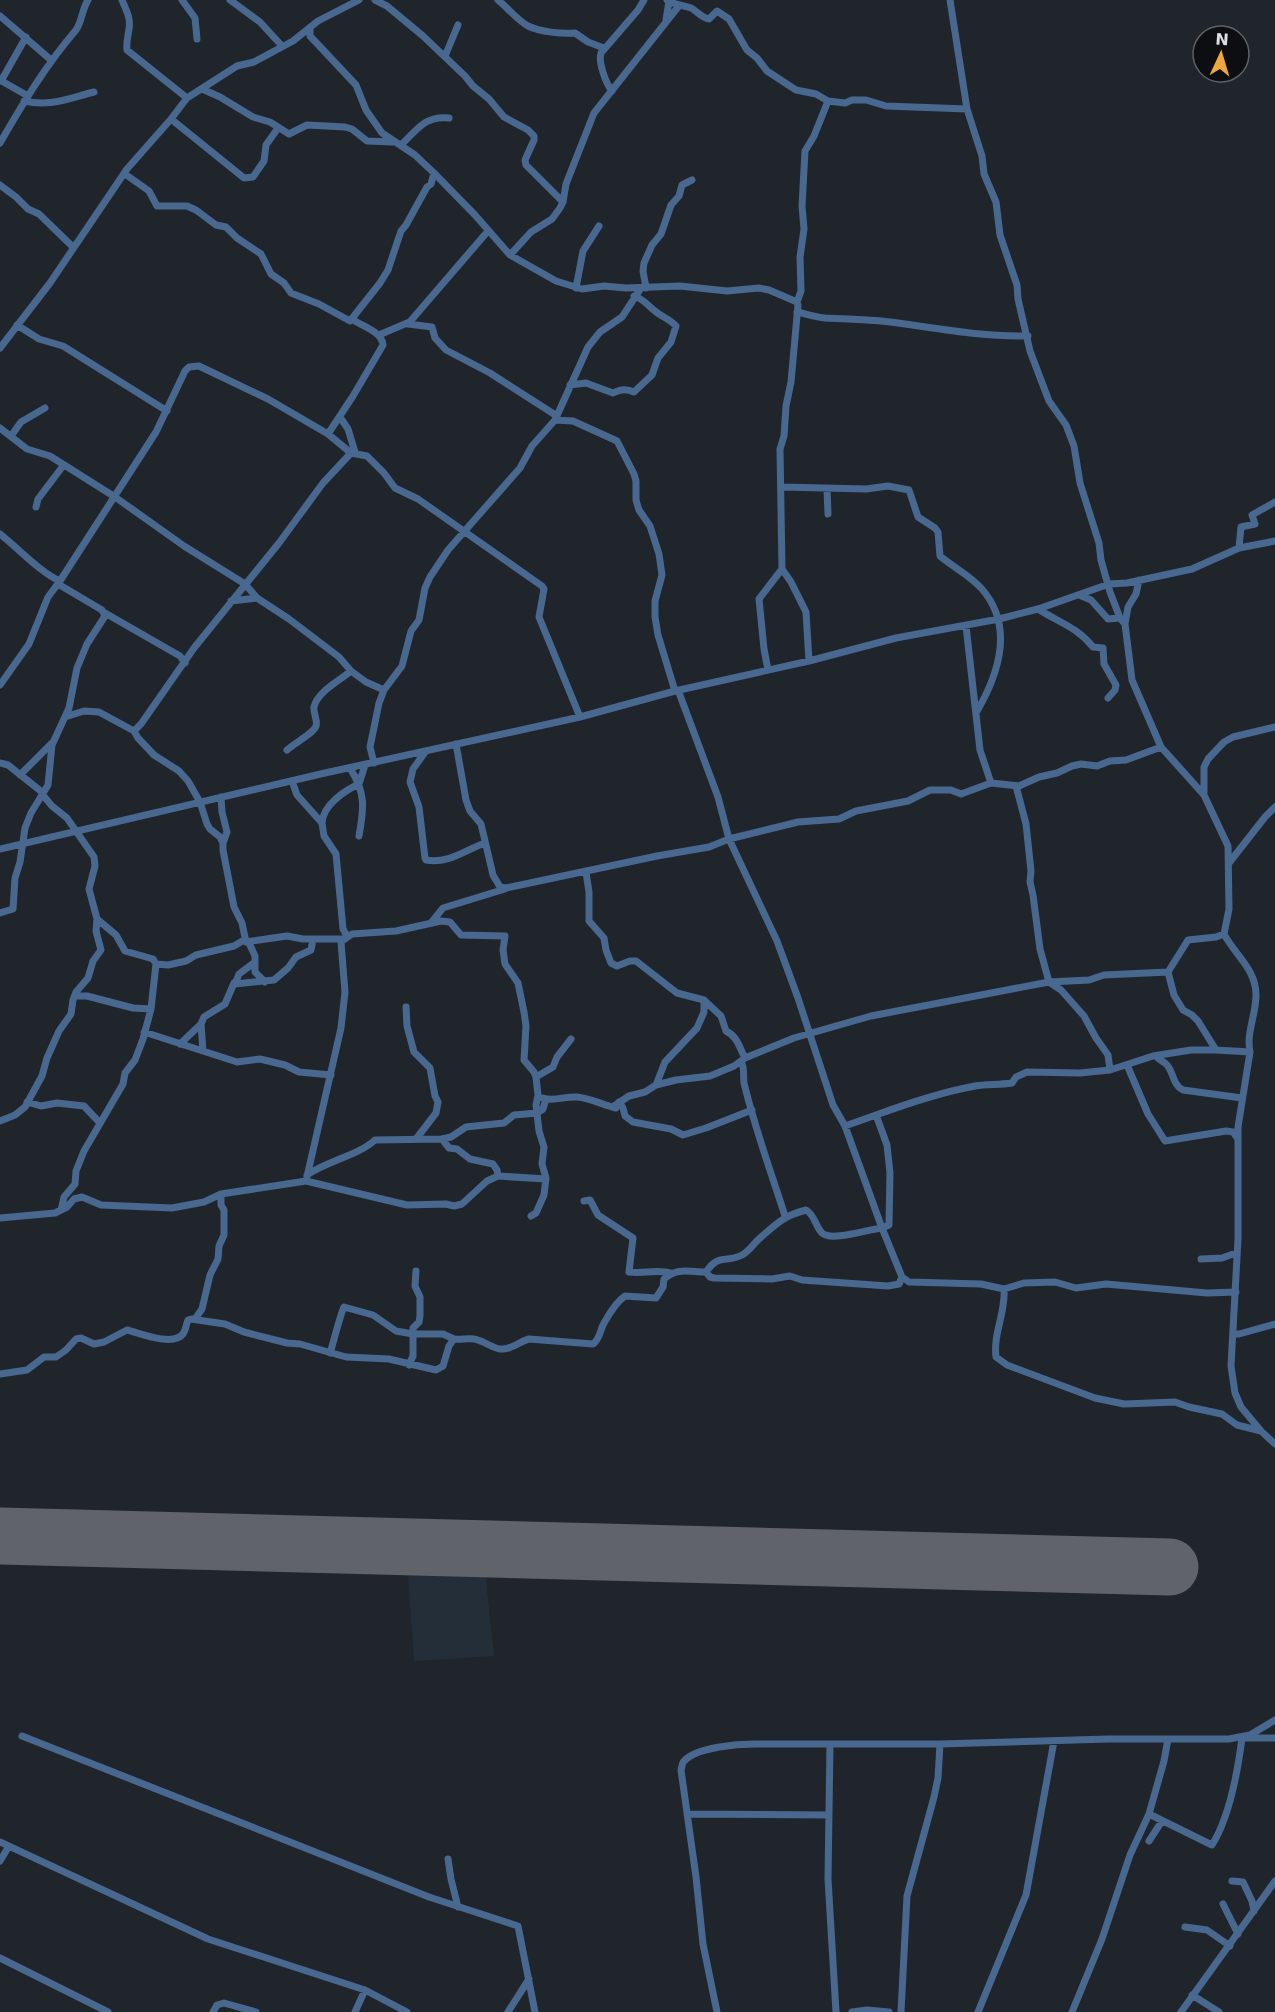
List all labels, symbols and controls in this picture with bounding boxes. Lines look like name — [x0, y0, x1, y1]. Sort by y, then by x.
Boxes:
north arrow — [1191, 24, 1251, 84]
text: N — [1215, 30, 1229, 49]

